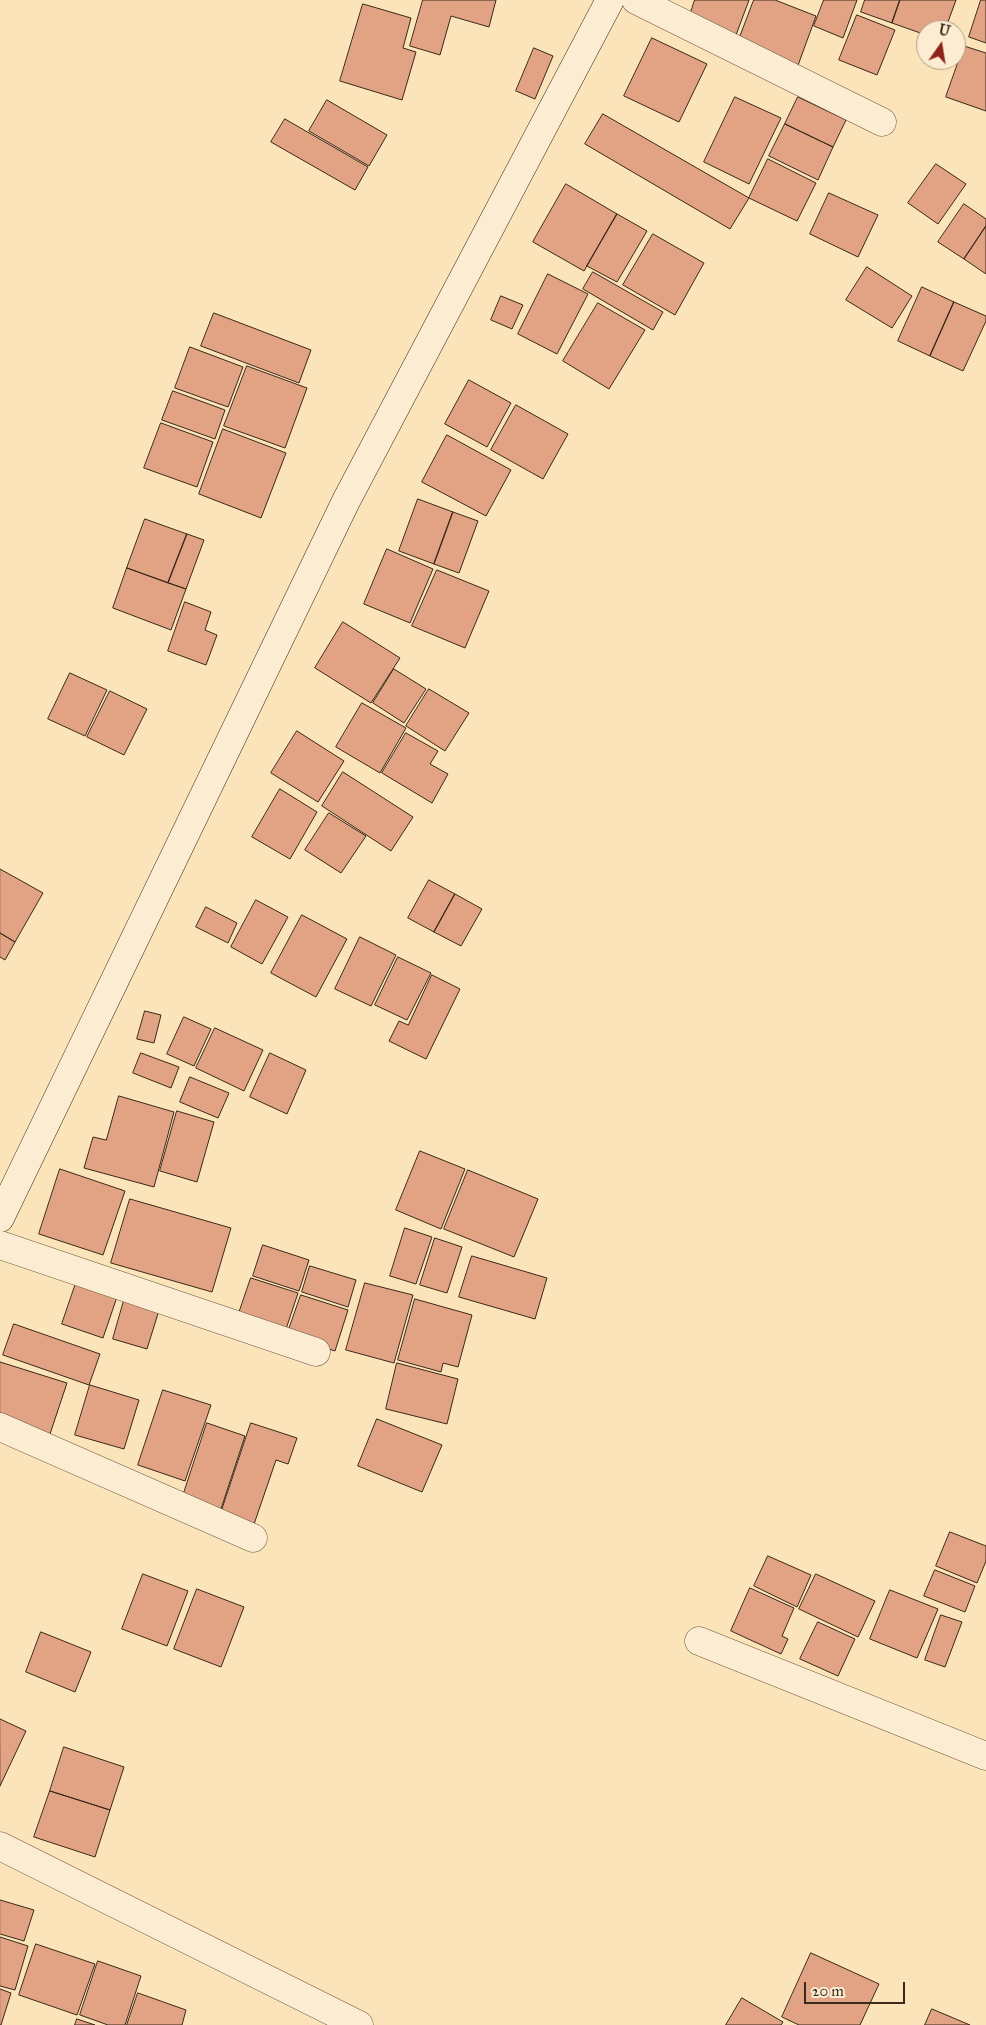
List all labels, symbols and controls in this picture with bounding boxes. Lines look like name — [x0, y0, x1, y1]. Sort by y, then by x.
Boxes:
north arrow — [916, 20, 966, 70]
text: U — [937, 21, 952, 40]
scale bar — [806, 1972, 907, 2004]
text: 20 m — [812, 1982, 844, 2000]

